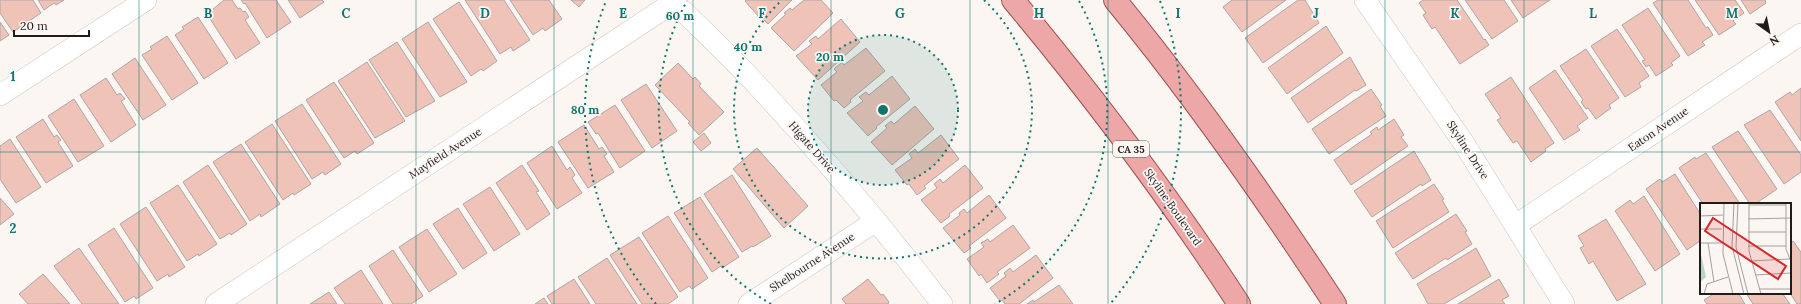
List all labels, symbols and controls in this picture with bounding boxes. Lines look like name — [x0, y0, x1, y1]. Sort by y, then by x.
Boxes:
text: B — [204, 5, 213, 22]
text: C — [342, 5, 351, 22]
text: D — [480, 5, 490, 22]
text: E — [619, 5, 627, 22]
text: F — [758, 5, 766, 22]
text: G — [895, 5, 905, 22]
text: H — [1034, 5, 1044, 22]
text: I — [1175, 5, 1181, 22]
text: J — [1313, 5, 1319, 22]
text: K — [1450, 5, 1460, 22]
text: L — [1589, 5, 1597, 22]
text: M — [1726, 5, 1739, 22]
text: 60 m — [666, 8, 694, 23]
scale bar — [14, 12, 89, 38]
north arrow — [1749, 12, 1789, 52]
text: 20 m — [20, 18, 48, 33]
text: N — [1767, 32, 1782, 49]
text: 40 m — [734, 39, 762, 54]
text: 20 m — [816, 49, 844, 64]
text: 1 — [10, 68, 16, 85]
text: 80 m — [571, 102, 599, 117]
centre of rings — [876, 103, 890, 117]
street label: Eaton Avenue — [1625, 104, 1691, 154]
street label: Higate Drive — [786, 118, 838, 176]
street label: Skyline Drive — [1444, 118, 1492, 182]
street label: Mayfield Avenue — [406, 124, 484, 182]
road number: CA 35 — [1113, 141, 1149, 157]
street label: Skyline Boulevard — [1141, 166, 1205, 248]
inset map — [1700, 203, 1791, 294]
text: 2 — [10, 220, 17, 237]
street label: Shelbourne Avenue — [767, 229, 857, 295]

